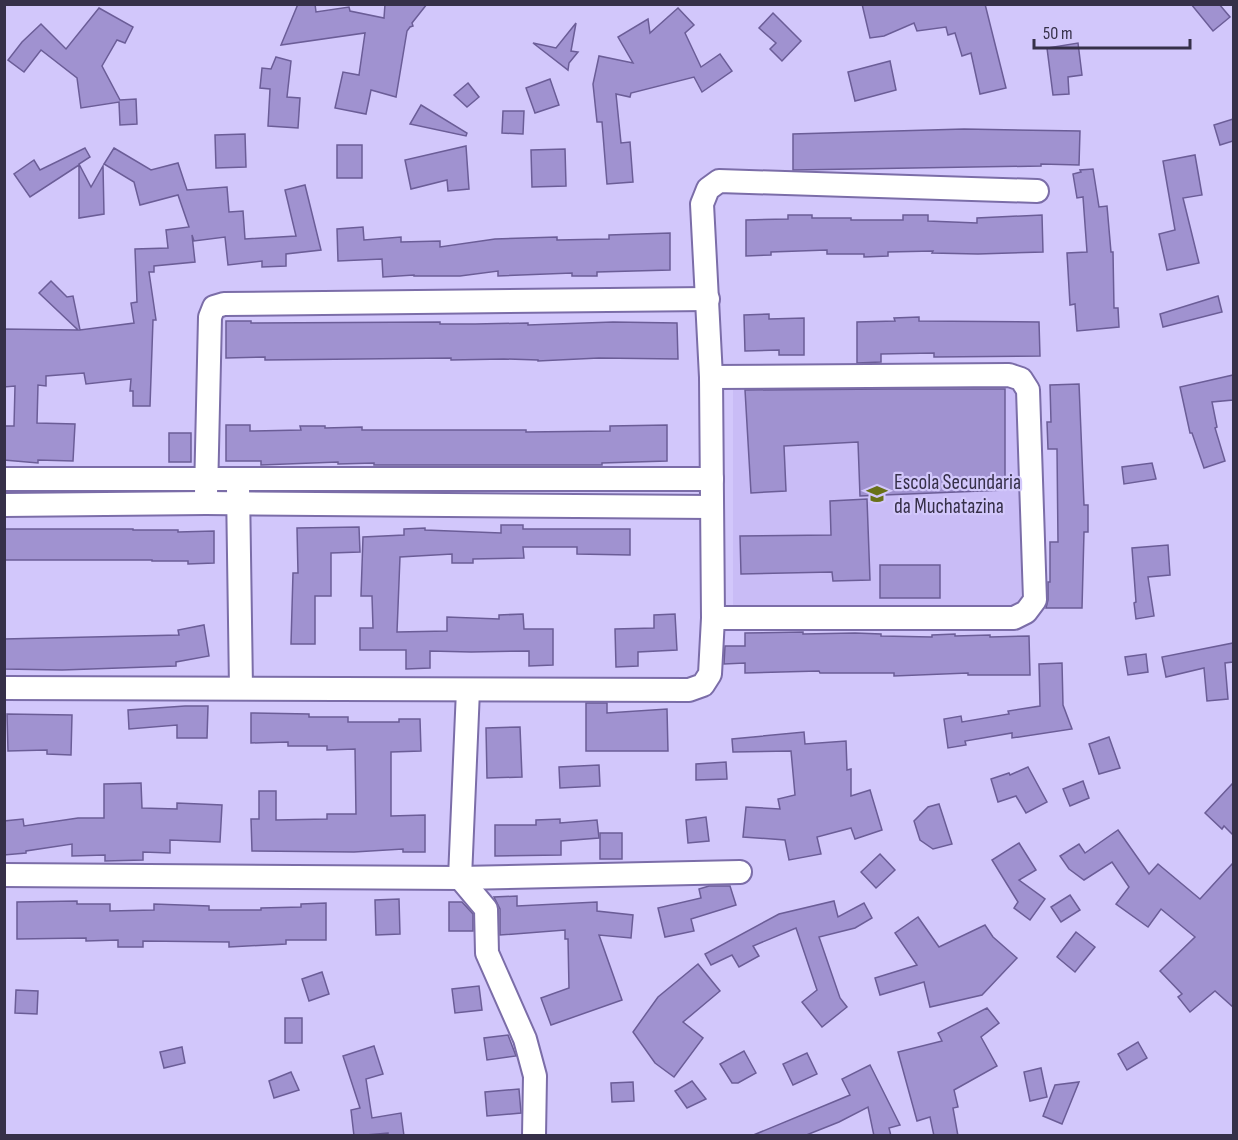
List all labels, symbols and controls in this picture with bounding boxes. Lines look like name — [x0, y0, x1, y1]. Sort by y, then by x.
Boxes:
scale bar — [1034, 12, 1190, 50]
text: 50 m — [1043, 23, 1073, 44]
place label: Escola Secundaria da Muchatazina — [894, 470, 1021, 519]
school or university icon: Escola Secundaria da Muchatazina — [865, 482, 889, 506]

